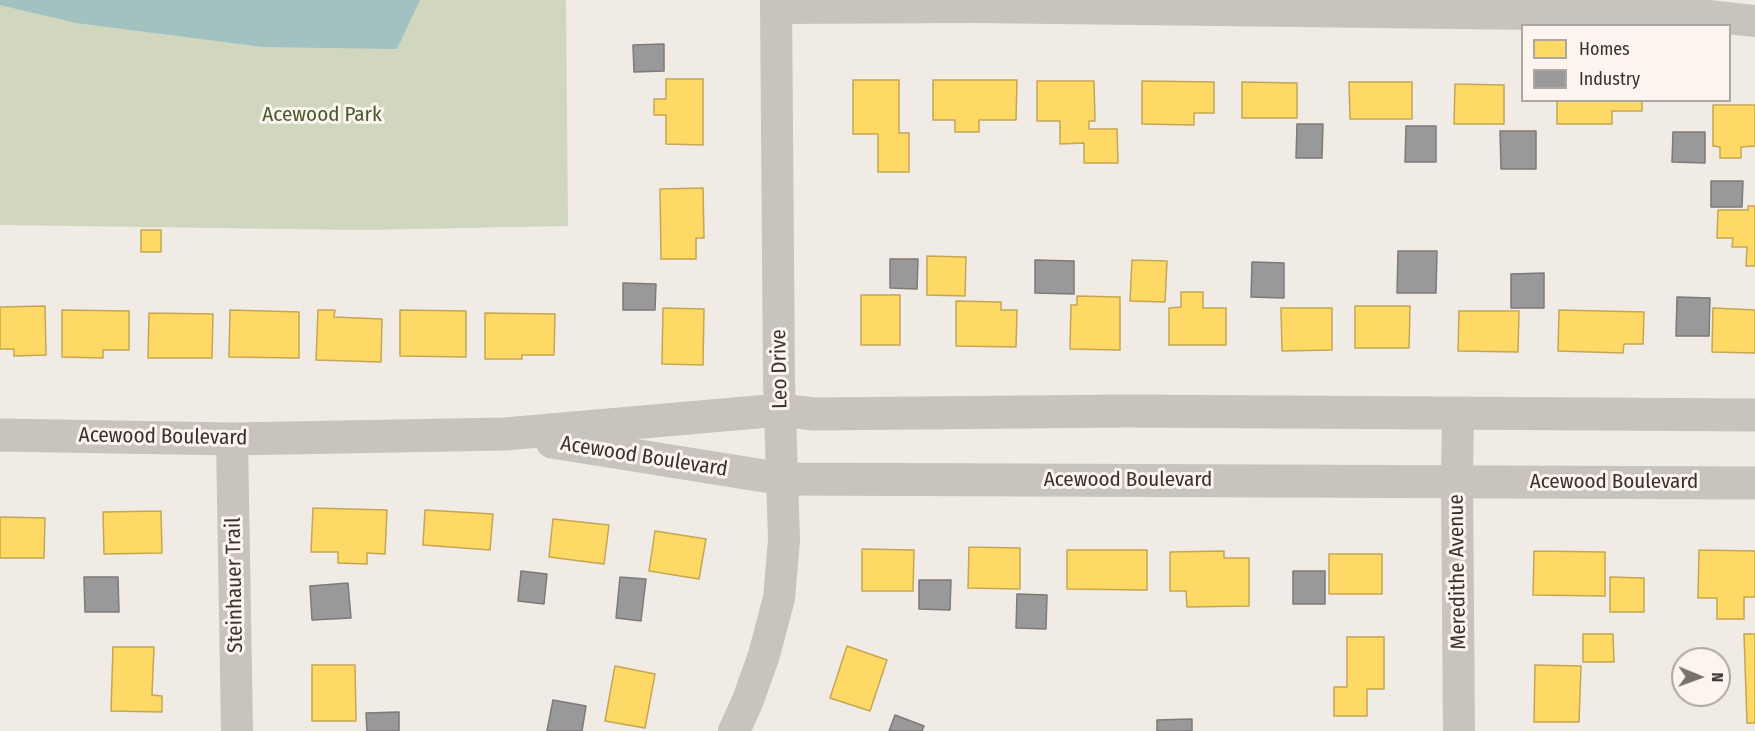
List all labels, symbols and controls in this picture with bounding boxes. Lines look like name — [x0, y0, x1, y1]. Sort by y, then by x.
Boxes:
legend — [1521, 24, 1731, 102]
text: Homes — [1579, 38, 1630, 60]
text: Industry — [1579, 68, 1640, 90]
park label: Acewood Park — [262, 102, 382, 128]
street label: Leo Drive — [767, 329, 793, 409]
street label: Acewood Boulevard — [78, 423, 248, 451]
street label: Acewood Boulevard — [559, 431, 729, 483]
street label: Acewood Boulevard — [1044, 467, 1212, 493]
street label: Acewood Boulevard — [1530, 469, 1698, 495]
street label: Meredithe Avenue — [1444, 494, 1472, 650]
street label: Steinhauer Trail — [221, 517, 249, 653]
north arrow — [1671, 647, 1731, 707]
text: N — [1708, 672, 1727, 682]

